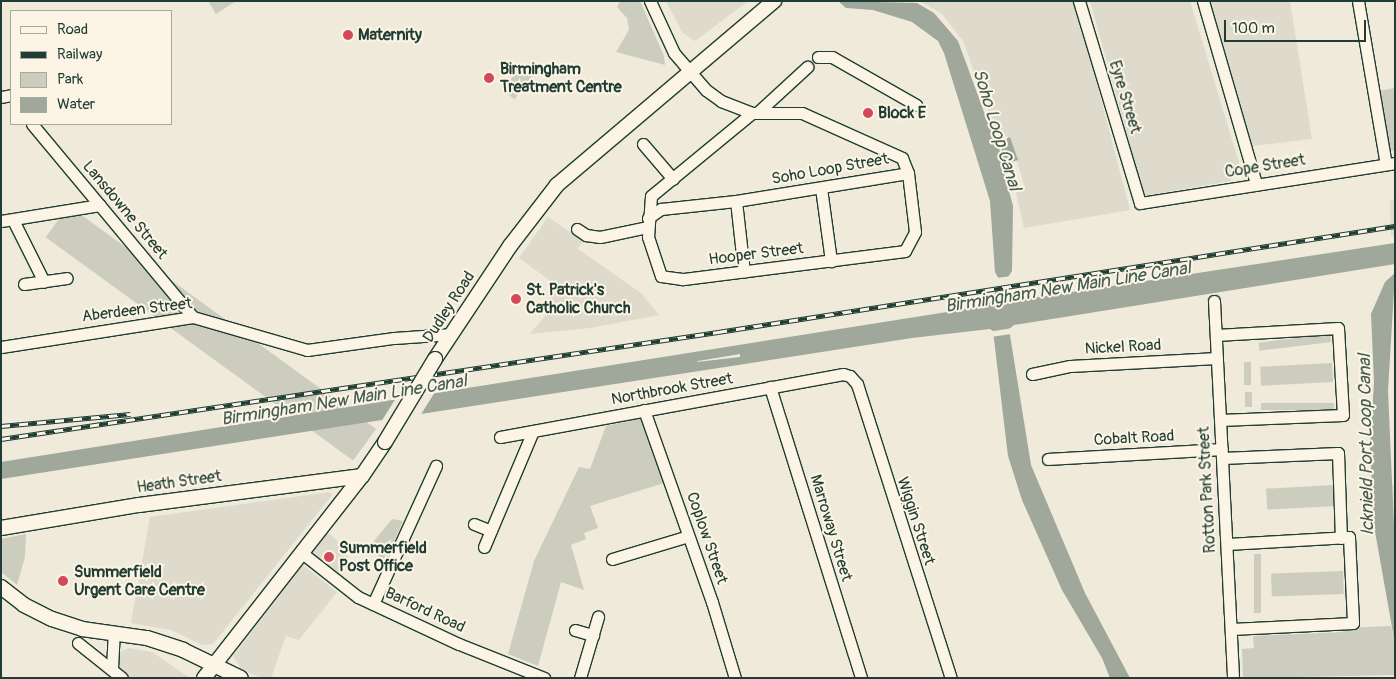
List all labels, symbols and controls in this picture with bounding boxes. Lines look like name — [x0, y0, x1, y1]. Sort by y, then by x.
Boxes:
legend — [10, 10, 172, 125]
scale bar — [1226, 10, 1368, 42]
text: 100 m — [1232, 19, 1275, 38]
text: Road — [57, 20, 88, 39]
place label: Maternity — [358, 25, 422, 45]
marker: Maternity — [342, 29, 354, 41]
text: Railway — [57, 45, 102, 64]
street label: Eyre Street — [1105, 58, 1145, 136]
place label: Birmingham Treatment Centre — [500, 59, 622, 97]
water label: Soho Loop Canal — [967, 67, 1025, 193]
text: Park — [57, 70, 83, 89]
marker: Birmingham Treatment Centre — [482, 71, 496, 85]
text: Water — [57, 95, 95, 114]
place label: Block E — [878, 103, 926, 123]
marker: Block E — [862, 107, 874, 119]
street label: Soho Loop Street — [770, 149, 890, 189]
street label: Cope Street — [1224, 150, 1306, 182]
street label: Lansdowne Street — [78, 157, 172, 263]
street label: Hooper Street — [707, 239, 805, 269]
water label: Birmingham New Main Line Canal — [944, 258, 1192, 318]
street label: Dudley Road — [419, 268, 479, 346]
place label: St. Patrick's Catholic Church — [526, 280, 630, 318]
marker: St. Patrick's Catholic Church — [510, 293, 522, 305]
street label: Aberdeen Street — [81, 294, 193, 326]
street label: Nickel Road — [1084, 335, 1162, 359]
water label: Icknield Port Loop Canal — [1355, 354, 1379, 536]
street label: Northbrook Street — [610, 369, 734, 409]
water label: Birmingham New Main Line Canal — [220, 371, 468, 431]
street label: Cobalt Road — [1093, 426, 1175, 450]
street label: Rotton Park Street — [1194, 426, 1220, 554]
street label: Heath Street — [136, 467, 222, 497]
street label: Marroway Street — [806, 472, 856, 584]
street label: Wiggin Street — [893, 475, 939, 567]
street label: Coplow Street — [682, 489, 732, 587]
place label: Summerfield Post Office — [339, 538, 427, 576]
marker: Summerfield Post Office — [323, 551, 335, 563]
place label: Summerfield Urgent Care Centre — [74, 562, 205, 600]
marker: Summerfield Urgent Care Centre — [56, 574, 70, 588]
street label: Barford Road — [382, 583, 468, 637]

